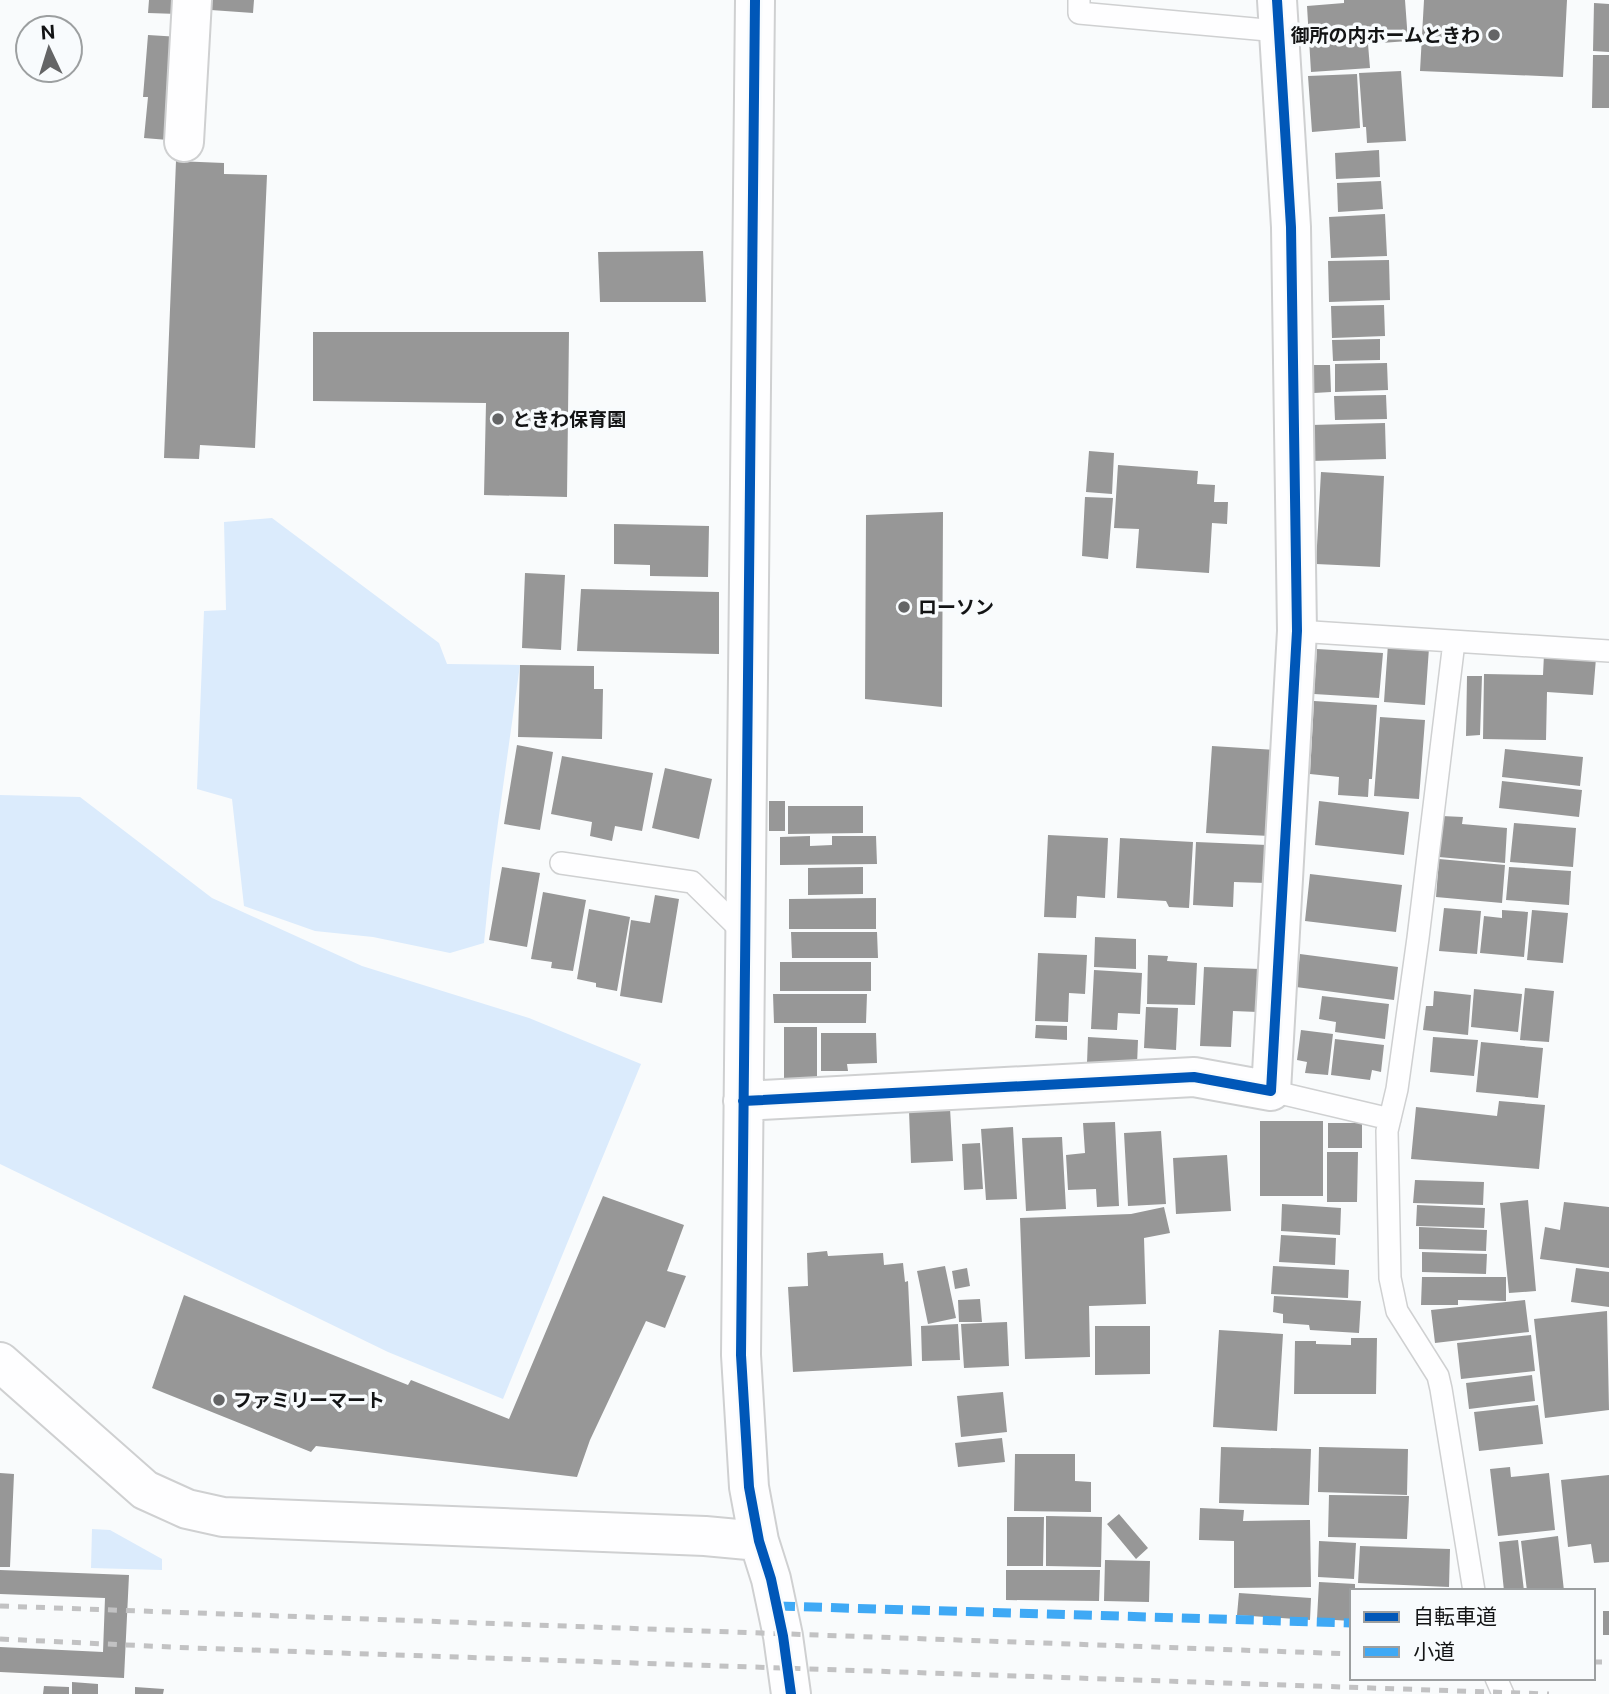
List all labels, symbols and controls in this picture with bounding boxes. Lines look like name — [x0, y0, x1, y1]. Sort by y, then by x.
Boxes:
north arrow — [14, 14, 84, 84]
text: N — [40, 21, 56, 44]
place label: 御所の内ホームときわ — [1291, 24, 1480, 46]
marker: 御所の内ホームときわ — [1486, 27, 1502, 43]
place label: ときわ保育園 — [512, 408, 626, 430]
marker: ときわ保育園 — [490, 411, 506, 427]
place label: ローソン — [918, 596, 994, 618]
marker: ローソン — [896, 599, 912, 615]
place label: ファミリーマート — [233, 1389, 385, 1411]
marker: ファミリーマート — [211, 1392, 227, 1408]
legend — [1350, 1589, 1595, 1680]
text: 自転車道 — [1413, 1604, 1497, 1629]
text: 小道 — [1413, 1639, 1455, 1664]

